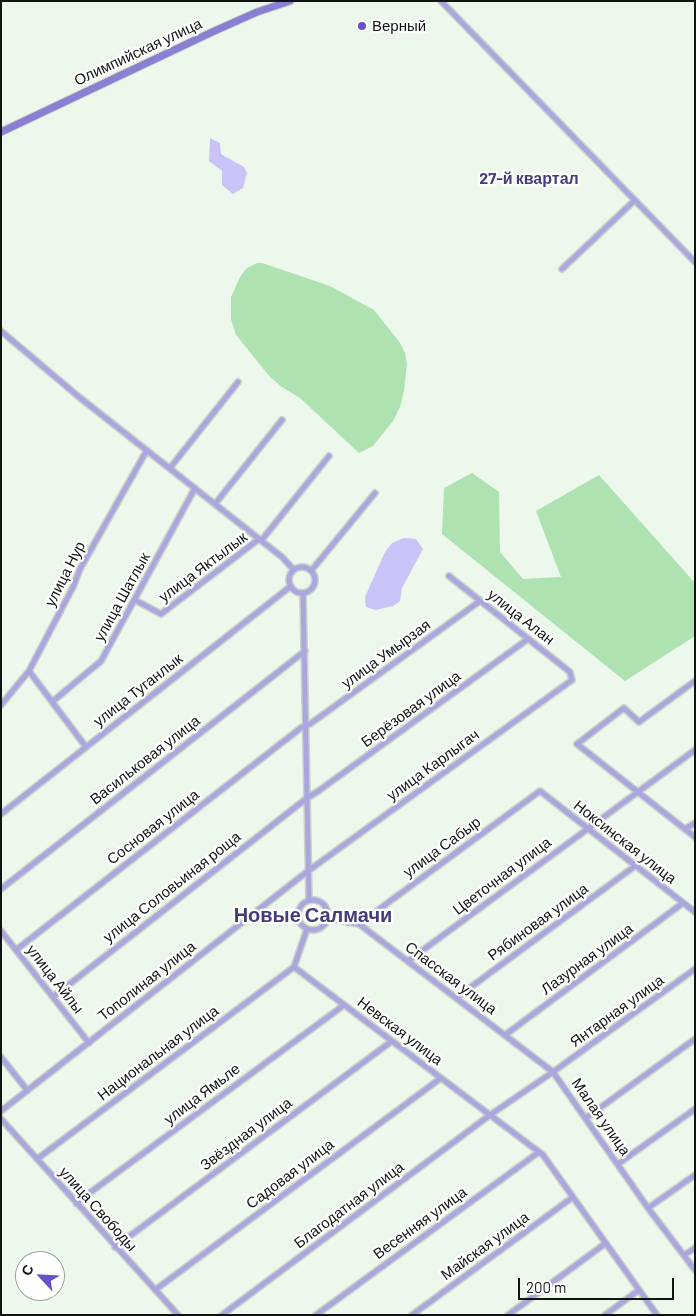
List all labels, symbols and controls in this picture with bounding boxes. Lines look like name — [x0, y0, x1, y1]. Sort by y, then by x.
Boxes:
street label: Олимпийская улица — [71, 14, 205, 90]
place label: Верный — [372, 17, 426, 35]
marker: Верный — [356, 20, 368, 32]
district label: 27-й квартал — [479, 169, 579, 189]
street label: улица Яктылык — [155, 528, 251, 606]
street label: улица Нур — [41, 538, 89, 610]
street label: улица Шатлык — [90, 550, 154, 644]
street label: улица Алан — [484, 585, 558, 649]
street label: улица Умырзая — [338, 616, 434, 692]
street label: улица Туганлык — [90, 650, 186, 730]
street label: Берёзовая улица — [358, 667, 464, 751]
street label: Васильковая улица — [87, 712, 203, 808]
street label: улица Карлыгач — [383, 725, 483, 805]
street label: Сосновая улица — [103, 785, 203, 869]
street label: Ноксинская улица — [570, 796, 680, 888]
street label: улица Сабыр — [400, 813, 484, 881]
street label: улица Соловьиная роща — [100, 828, 244, 946]
street label: Цветочная улица — [449, 833, 555, 919]
street label: Рябиновая улица — [484, 880, 592, 964]
district label: Новые Салмачи — [234, 903, 392, 927]
street label: Лазурная улица — [537, 920, 637, 998]
street label: Тополиная улица — [95, 937, 199, 1025]
street label: Спасская улица — [402, 938, 500, 1018]
street label: улица Айлы — [23, 941, 87, 1017]
street label: Янтарная улица — [567, 971, 667, 1051]
street label: Невская улица — [354, 993, 446, 1069]
street label: Национальная улица — [94, 1002, 222, 1104]
street label: улица Ямьле — [161, 1060, 243, 1128]
street label: Малая улица — [568, 1075, 634, 1159]
street label: Звёздная улица — [197, 1094, 295, 1174]
street label: Садовая улица — [243, 1135, 337, 1213]
street label: Благодатная улица — [291, 1158, 407, 1252]
street label: улица Свободы — [55, 1163, 141, 1255]
street label: Весенняя улица — [370, 1183, 470, 1263]
street label: Майская улица — [437, 1208, 533, 1284]
north arrow — [15, 1251, 65, 1301]
text: С — [17, 1262, 37, 1278]
scale bar — [521, 1268, 677, 1300]
text: 200 m — [526, 1278, 566, 1296]

